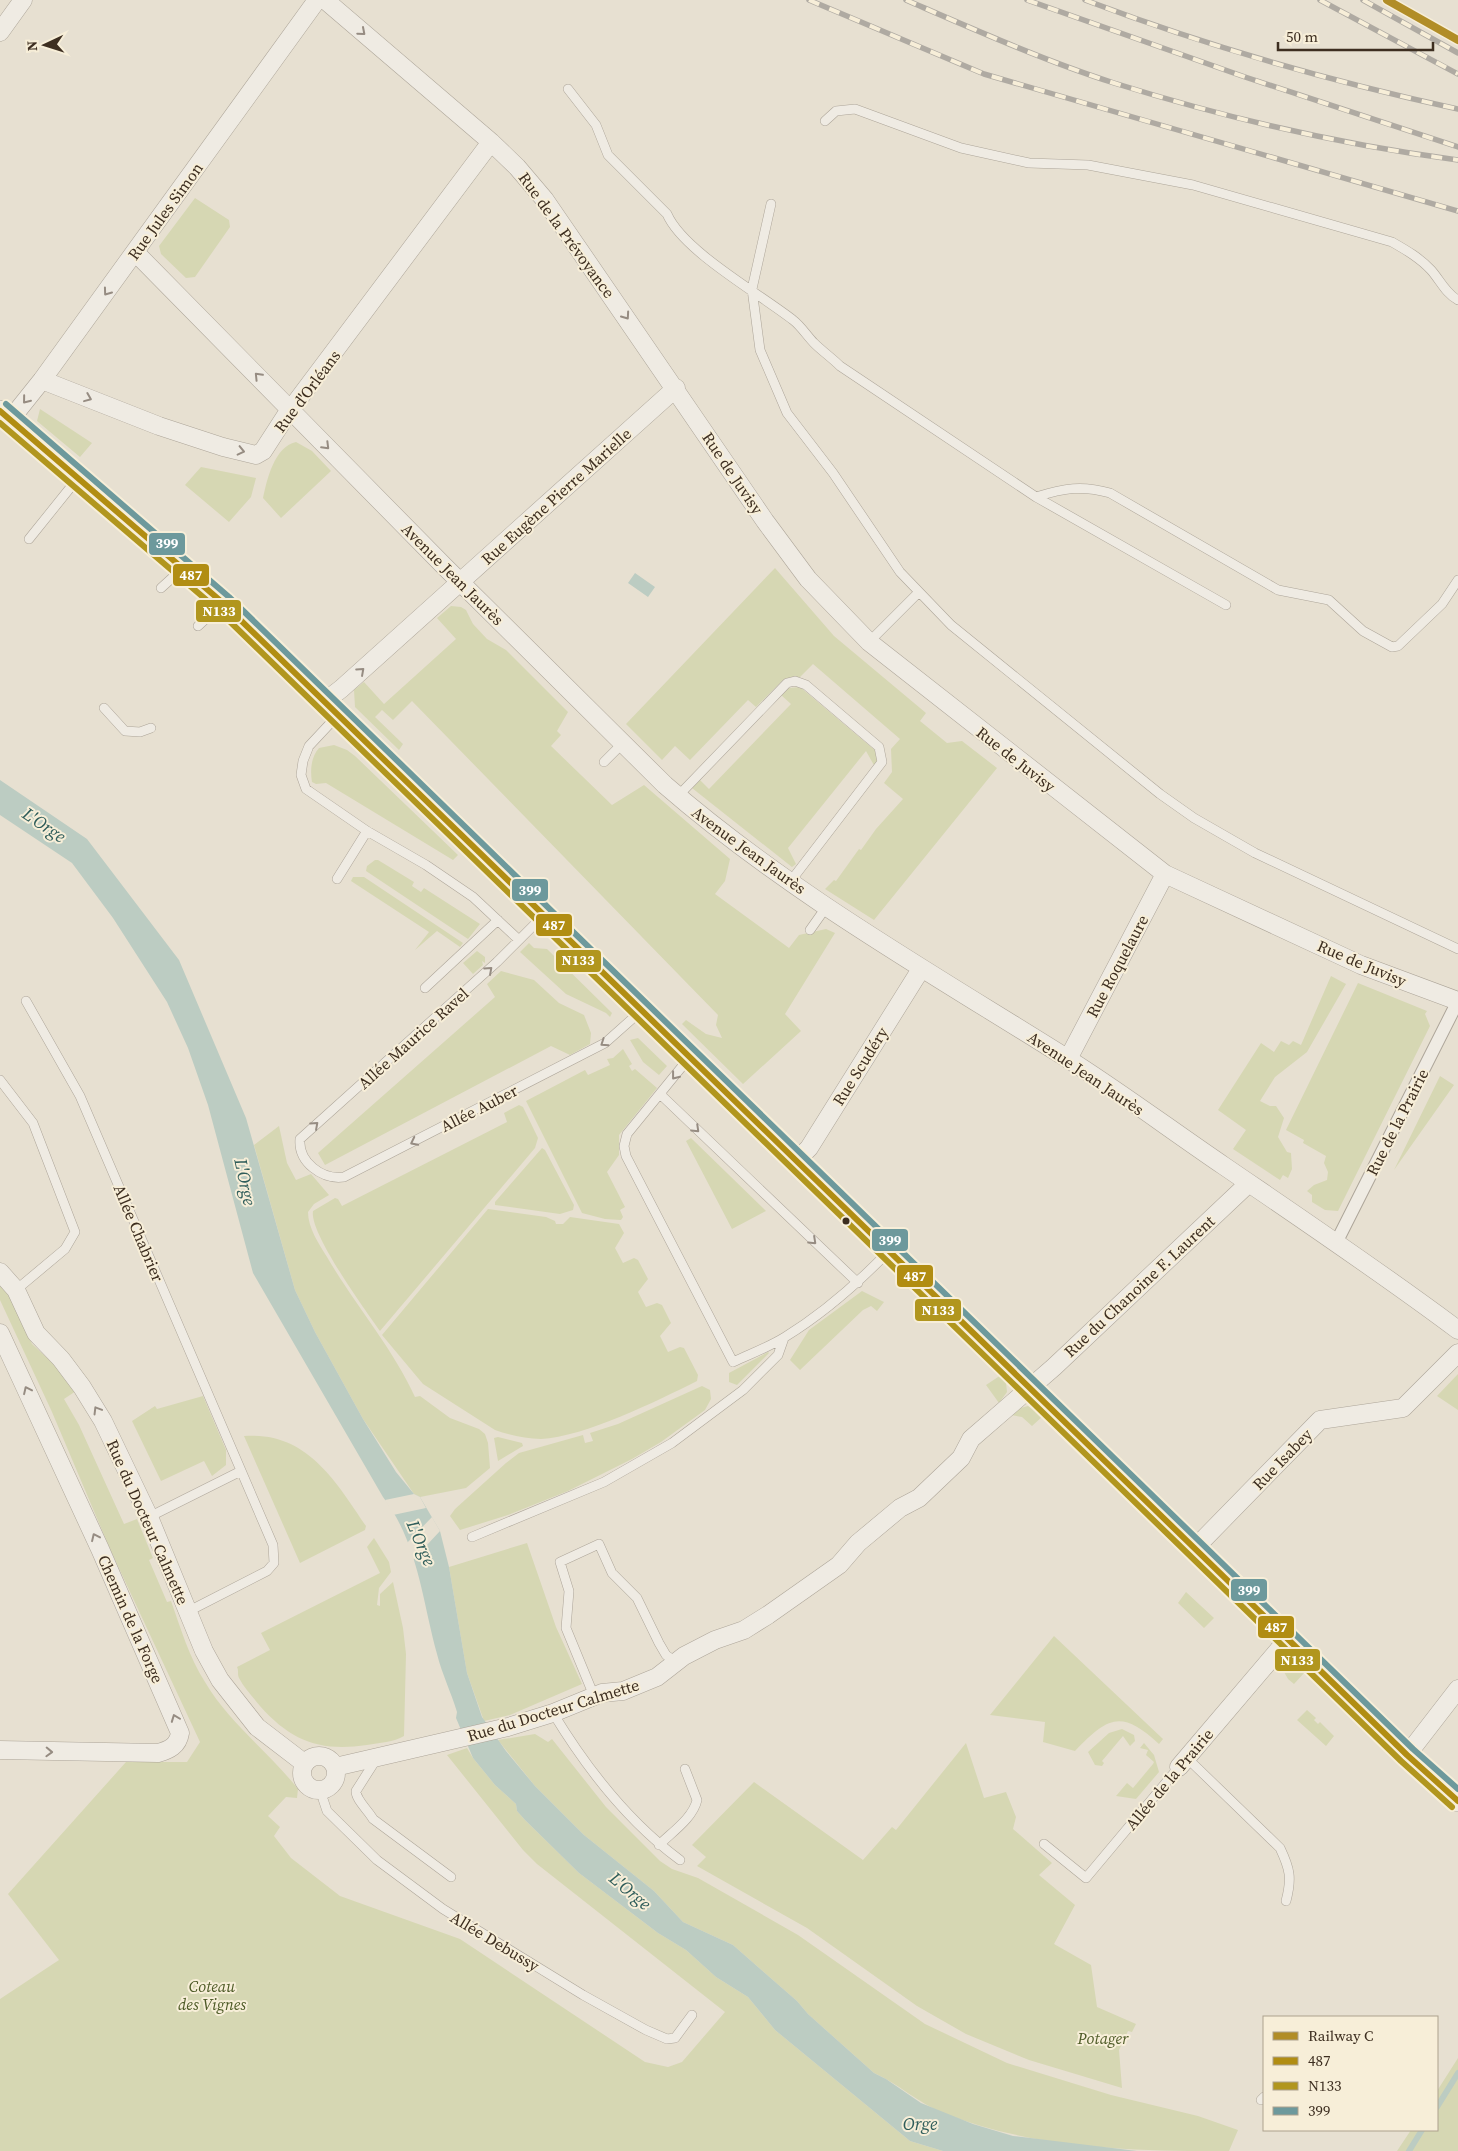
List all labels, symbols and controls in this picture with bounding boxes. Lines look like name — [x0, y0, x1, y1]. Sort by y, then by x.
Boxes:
north arrow — [20, 20, 70, 70]
scale bar — [1278, 20, 1433, 52]
one-way arrow — [356, 26, 365, 34]
text: 50 m — [1286, 26, 1318, 47]
text: N — [22, 40, 42, 52]
street label: Rue Jules Simon — [122, 158, 208, 264]
street label: Rue de la Prévoyance — [514, 168, 620, 302]
one-way arrow — [103, 286, 113, 295]
one-way arrow — [620, 310, 629, 319]
street label: Rue d'Orléans — [269, 345, 345, 437]
one-way arrow — [255, 373, 264, 382]
one-way arrow — [83, 392, 92, 402]
one-way arrow — [24, 394, 32, 403]
street label: Rue Eugène Pierre Marielle — [476, 423, 636, 569]
street label: Rue de Juvisy — [697, 428, 769, 519]
one-way arrow — [320, 440, 329, 449]
one-way arrow — [237, 445, 246, 456]
street label: Avenue Jean Jaurès — [397, 518, 509, 630]
line badge: 399 — [148, 532, 186, 556]
text: 399 — [156, 533, 179, 553]
line badge: 487 — [172, 563, 210, 587]
text: 487 — [180, 565, 203, 585]
line badge: N133 — [195, 599, 242, 623]
text: N133 — [203, 601, 236, 621]
one-way arrow — [356, 668, 365, 677]
street label: Rue de Juvisy — [972, 721, 1061, 797]
water label: L'Orge — [17, 800, 71, 849]
street label: Avenue Jean Jaurès — [687, 801, 811, 899]
line badge: 399 — [511, 878, 549, 902]
text: 399 — [519, 880, 542, 900]
street label: Rue Roquelaure — [1081, 911, 1153, 1021]
line badge: 487 — [535, 913, 573, 937]
text: 487 — [543, 915, 566, 935]
street label: Rue de Juvisy — [1314, 934, 1411, 992]
line badge: N133 — [555, 949, 602, 973]
text: N133 — [562, 950, 595, 970]
one-way arrow — [483, 967, 492, 976]
street label: Allée Maurice Ravel — [353, 982, 473, 1094]
street label: Rue Scudéry — [827, 1022, 893, 1109]
street label: Avenue Jean Jaurès — [1023, 1026, 1149, 1120]
one-way arrow — [601, 1036, 610, 1046]
street label: Rue de la Prairie — [1361, 1065, 1433, 1179]
one-way arrow — [672, 1071, 681, 1080]
street label: Allée Auber — [437, 1079, 522, 1137]
one-way arrow — [310, 1122, 319, 1131]
one-way arrow — [690, 1123, 699, 1132]
one-way arrow — [410, 1136, 419, 1146]
water label: L'Orge — [228, 1155, 263, 1208]
street label: Allée Chabrier — [109, 1181, 169, 1285]
street label: Rue du Chanoine F. Laurent — [1059, 1210, 1220, 1362]
unlabelled marker — [841, 1216, 851, 1226]
line badge: 399 — [871, 1228, 909, 1252]
text: 399 — [879, 1230, 902, 1250]
one-way arrow — [807, 1236, 816, 1245]
line badge: 487 — [896, 1264, 934, 1288]
text: 487 — [904, 1266, 927, 1286]
line badge: N133 — [914, 1298, 962, 1322]
text: N133 — [922, 1300, 955, 1320]
one-way arrow — [23, 1386, 33, 1395]
one-way arrow — [93, 1407, 103, 1416]
street label: Rue Isabey — [1247, 1423, 1317, 1494]
street label: Rue du Docteur Calmette — [102, 1436, 194, 1608]
water label: L'Orge — [400, 1515, 442, 1570]
one-way arrow — [90, 1533, 101, 1542]
street label: Chemin de la Forge — [93, 1551, 169, 1687]
line badge: 399 — [1230, 1578, 1268, 1602]
text: 399 — [1238, 1580, 1261, 1600]
line badge: 487 — [1257, 1615, 1295, 1639]
text: 487 — [1265, 1617, 1288, 1637]
line badge: N133 — [1274, 1648, 1321, 1672]
text: N133 — [1281, 1650, 1314, 1670]
street label: Rue du Docteur Calmette — [464, 1673, 642, 1747]
one-way arrow — [170, 1714, 181, 1723]
street label: Allée de la Prairie — [1120, 1724, 1218, 1834]
one-way arrow — [45, 1746, 53, 1757]
water label: L'Orge — [603, 1865, 657, 1916]
street label: Allée Debussy — [446, 1906, 544, 1977]
park label: Coteau des Vignes — [178, 1975, 246, 2015]
legend — [1263, 2016, 1438, 2131]
text: Railway C — [1308, 2025, 1374, 2046]
park label: Potager — [1077, 2027, 1129, 2049]
text: 487 — [1308, 2050, 1331, 2071]
text: N133 — [1308, 2075, 1342, 2096]
text: 399 — [1308, 2100, 1331, 2121]
water label: Orge — [903, 2111, 938, 2136]

